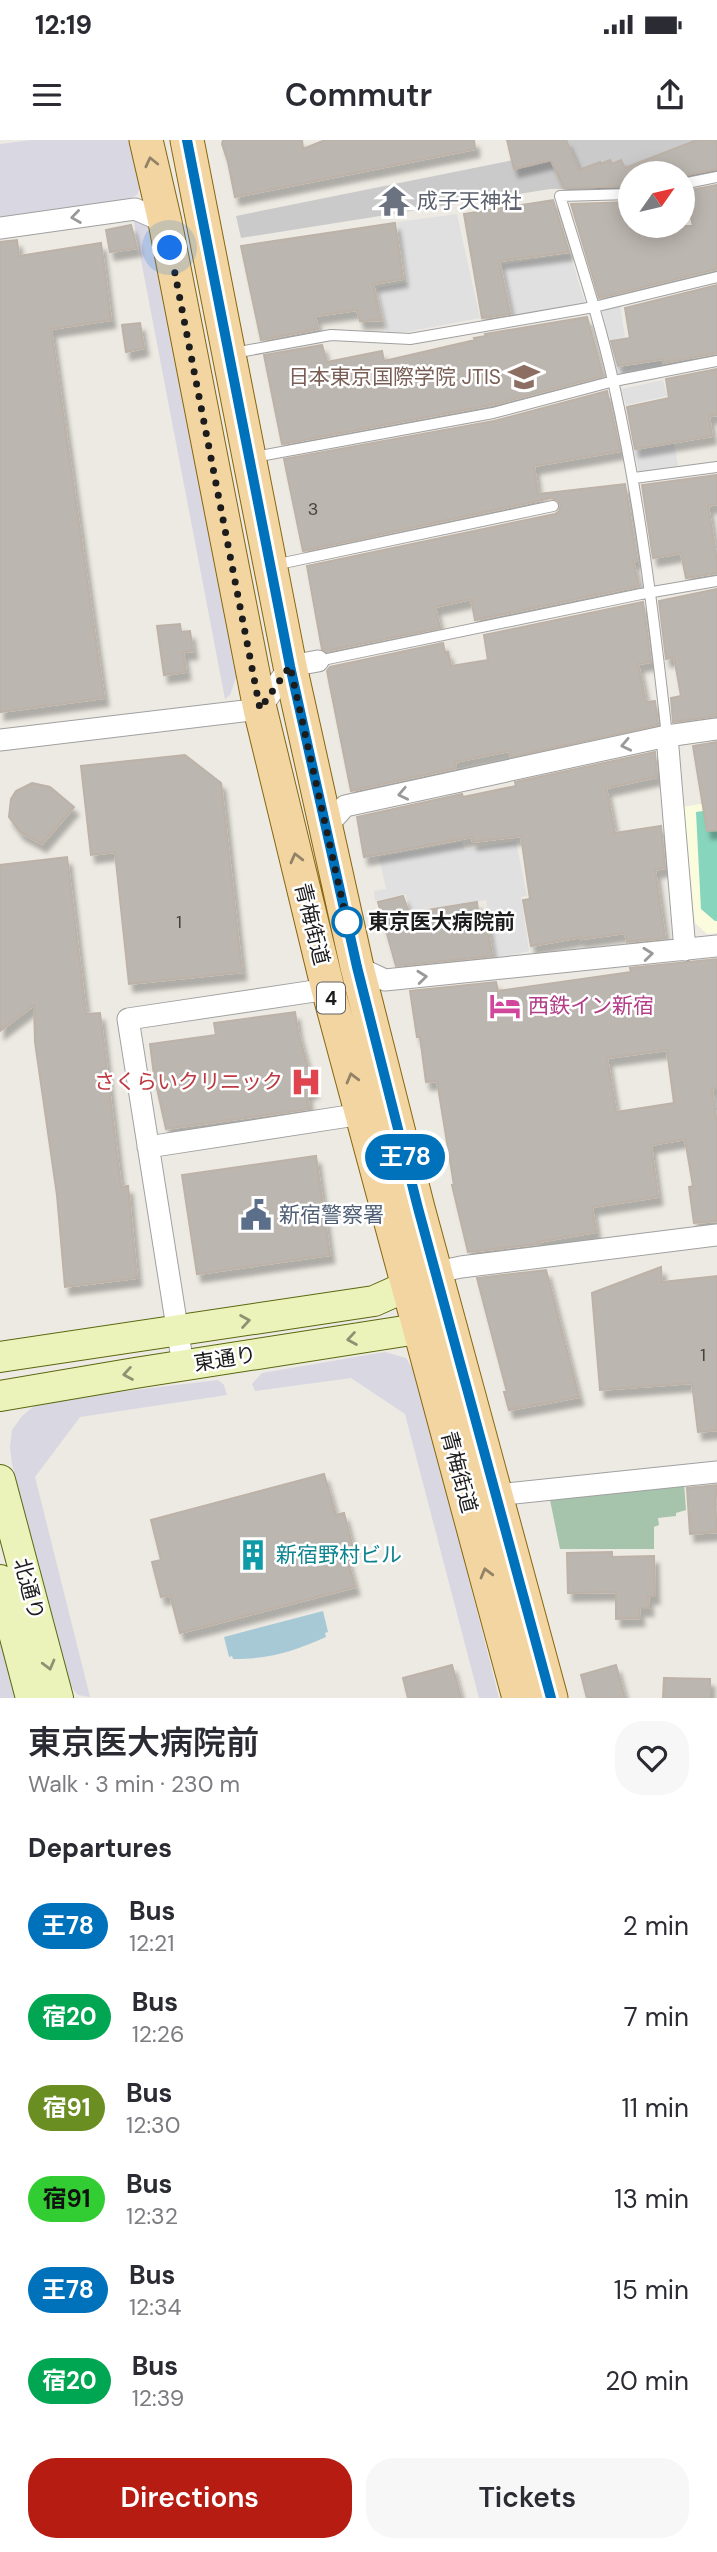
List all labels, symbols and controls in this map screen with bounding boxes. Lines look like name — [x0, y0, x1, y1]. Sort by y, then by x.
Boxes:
text: 12:19 — [35, 8, 92, 42]
text: Commutr — [285, 74, 432, 116]
icon: menu — [28, 76, 66, 114]
icon: share — [651, 76, 689, 114]
one-way arrow — [145, 156, 159, 168]
north arrow — [618, 161, 695, 238]
map controls — [618, 161, 695, 238]
temple icon: 成子天神社 — [377, 184, 411, 218]
place label: 成子天神社 — [417, 187, 522, 215]
one-way arrow — [70, 209, 82, 224]
your location — [152, 230, 187, 265]
school or university icon: 日本東京国際学院 JTIS — [507, 360, 541, 394]
place label: 日本東京国際学院 JTIS — [288, 363, 501, 391]
house number: 3 — [308, 497, 318, 521]
one-way arrow — [620, 737, 632, 752]
one-way arrow — [397, 785, 409, 800]
one-way arrow — [290, 852, 304, 864]
street label: 青梅街道 — [288, 880, 336, 968]
marker: 東京医大病院前 — [332, 907, 362, 937]
place label: 東京医大病院前 — [368, 908, 515, 936]
house number: 1 — [176, 910, 182, 934]
one-way arrow — [642, 946, 654, 961]
one-way arrow — [416, 969, 428, 984]
road number: 4 — [317, 982, 345, 1014]
hotel icon: 西鉄イン新宿 — [488, 989, 522, 1023]
place label: 西鉄イン新宿 — [528, 992, 654, 1020]
hospital icon: さくらいクリニック — [289, 1065, 323, 1099]
place label: さくらいクリニック — [94, 1068, 283, 1096]
one-way arrow — [346, 1072, 360, 1084]
line badge: 王78 — [365, 1134, 445, 1180]
text: 王78 — [379, 1141, 431, 1172]
public building icon: 新宿警察署 — [239, 1198, 273, 1232]
place label: 新宿警察署 — [279, 1201, 384, 1229]
one-way arrow — [239, 1314, 251, 1329]
one-way arrow — [346, 1331, 358, 1346]
street label: 東通り — [192, 1340, 258, 1378]
house number: 1 — [700, 1343, 706, 1367]
one-way arrow — [122, 1366, 133, 1381]
street label: 青梅街道 — [435, 1428, 483, 1516]
building icon: 新宿野村ビル — [236, 1538, 270, 1572]
place label: 新宿野村ビル — [276, 1541, 402, 1569]
street label: 北通り — [7, 1555, 51, 1623]
one-way arrow — [480, 1567, 495, 1579]
one-way arrow — [41, 1658, 56, 1670]
text: 東京医大病院前 — [28, 1721, 259, 1764]
button: heart — [615, 1721, 689, 1795]
text: Walk · 3 min · 230 m — [28, 1769, 240, 1799]
text: Departures — [28, 1831, 172, 1865]
text: Bus — [129, 1894, 175, 1928]
text: 2 min — [623, 1909, 689, 1943]
text: 王78 — [42, 1910, 94, 1941]
text: 12:21 — [129, 1928, 174, 1958]
text: Bus — [132, 1985, 178, 2019]
text: 7 min — [624, 2000, 689, 2034]
text: 宿20 — [42, 2001, 97, 2032]
text: 12:26 — [132, 2019, 184, 2049]
text: Bus — [126, 2076, 172, 2110]
text: 11 min — [622, 2091, 689, 2125]
text: 宿91 — [43, 2092, 90, 2123]
text: 12:30 — [126, 2110, 180, 2140]
text: Bus — [126, 2167, 172, 2201]
text: 13 min — [614, 2182, 689, 2216]
text: 宿91 — [43, 2183, 90, 2214]
text: 12:32 — [126, 2201, 178, 2231]
text: Bus — [129, 2258, 175, 2292]
text: 15 min — [614, 2273, 689, 2307]
text: 王78 — [42, 2274, 94, 2305]
text: 12:34 — [129, 2292, 182, 2322]
text: Bus — [132, 2349, 178, 2383]
text: 20 min — [605, 2364, 689, 2398]
text: 宿20 — [42, 2365, 97, 2396]
text: 12:39 — [132, 2383, 184, 2413]
button: Directions — [28, 2458, 352, 2538]
button: Tickets — [366, 2458, 689, 2538]

